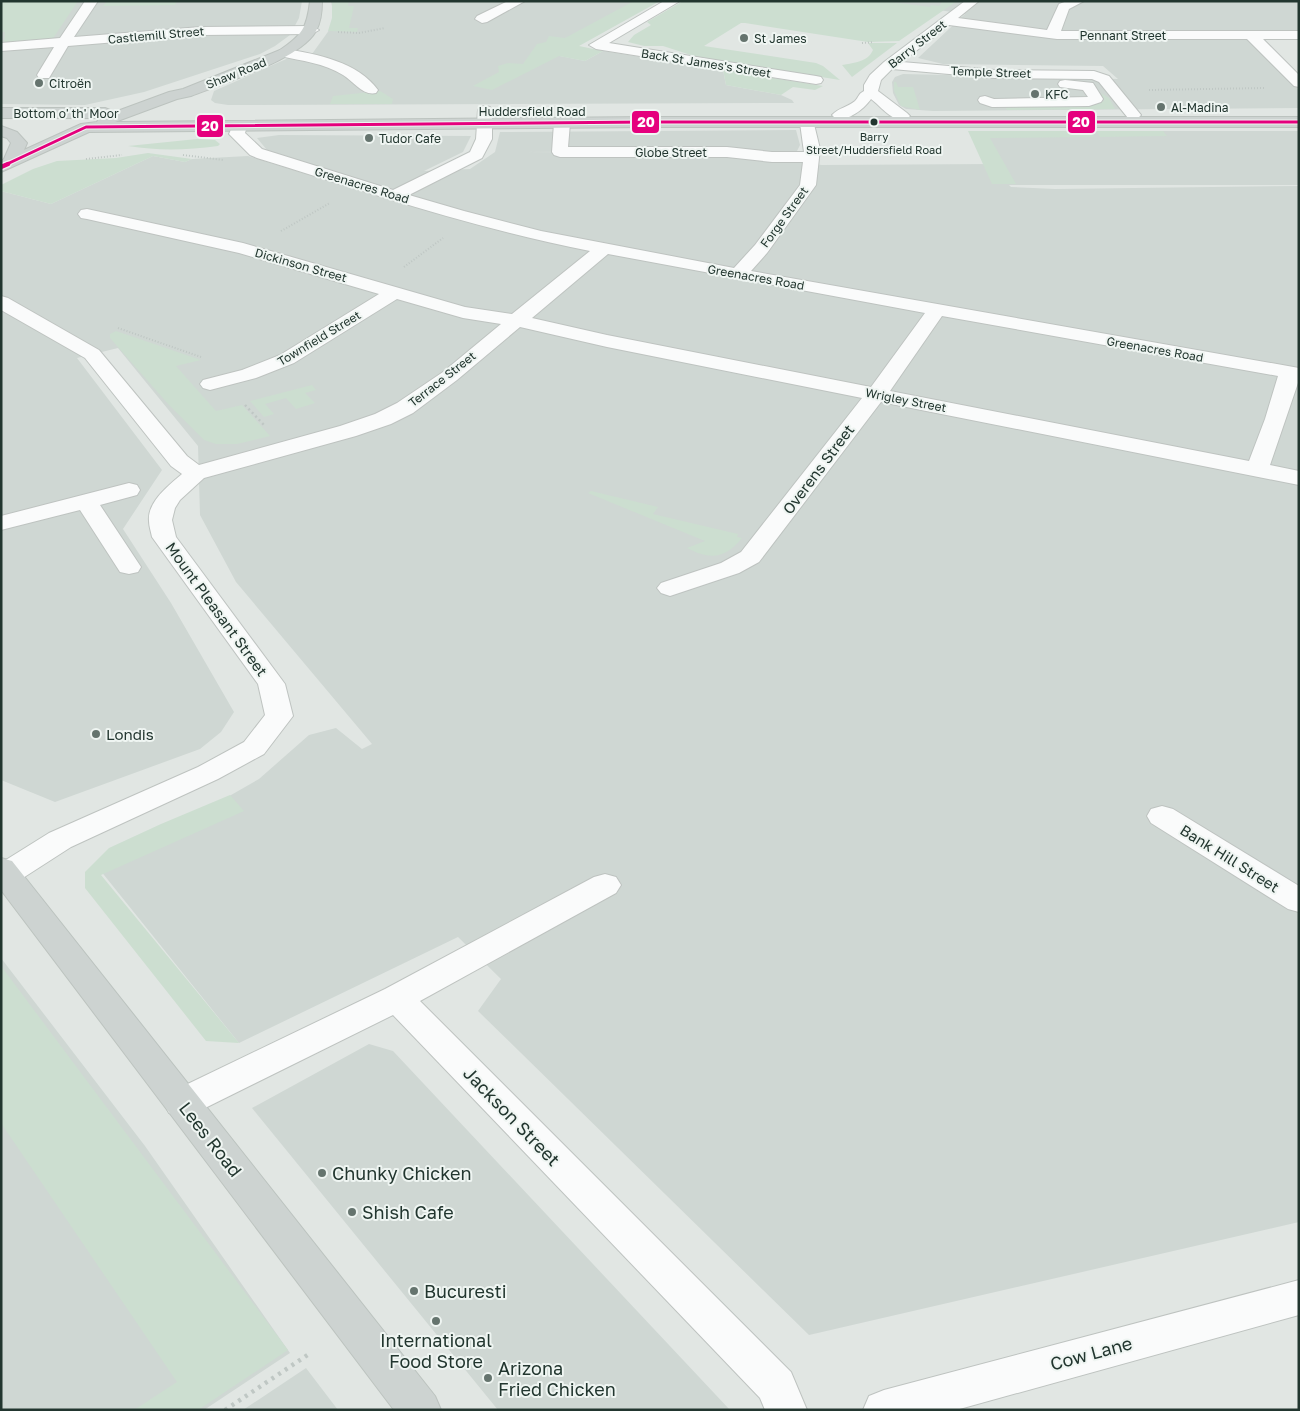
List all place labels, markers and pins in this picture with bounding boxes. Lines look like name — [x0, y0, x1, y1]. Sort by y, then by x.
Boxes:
place label: St James — [754, 31, 807, 46]
marker: St James — [738, 32, 750, 44]
place label: Citroën — [49, 76, 91, 91]
marker: Citroën — [33, 77, 45, 89]
place label: KFC — [1045, 87, 1069, 102]
marker: KFC — [1029, 88, 1041, 100]
place label: Al-Madina — [1171, 100, 1229, 115]
marker: Al-Madina — [1155, 101, 1167, 113]
marker: Barry Street/Huddersfield Road — [869, 117, 879, 127]
place label: Barry Street/Huddersfield Road — [806, 130, 942, 156]
place label: Tudor Cafe — [379, 131, 441, 146]
marker: Tudor Cafe — [363, 132, 375, 144]
place label: Londis — [106, 725, 154, 743]
marker: Londis — [90, 728, 102, 740]
place label: Chunky Chicken — [332, 1162, 471, 1184]
marker: Chunky Chicken — [316, 1167, 328, 1179]
place label: Shish Cafe — [362, 1201, 454, 1223]
marker: Shish Cafe — [346, 1206, 358, 1218]
place label: Bucuresti — [424, 1280, 507, 1302]
marker: Bucuresti — [408, 1285, 420, 1297]
marker: International Food Store — [430, 1315, 442, 1327]
place label: International Food Store — [380, 1329, 492, 1372]
place label: Arizona Fried Chicken — [498, 1357, 616, 1400]
marker: Arizona Fried Chicken — [482, 1372, 494, 1384]

